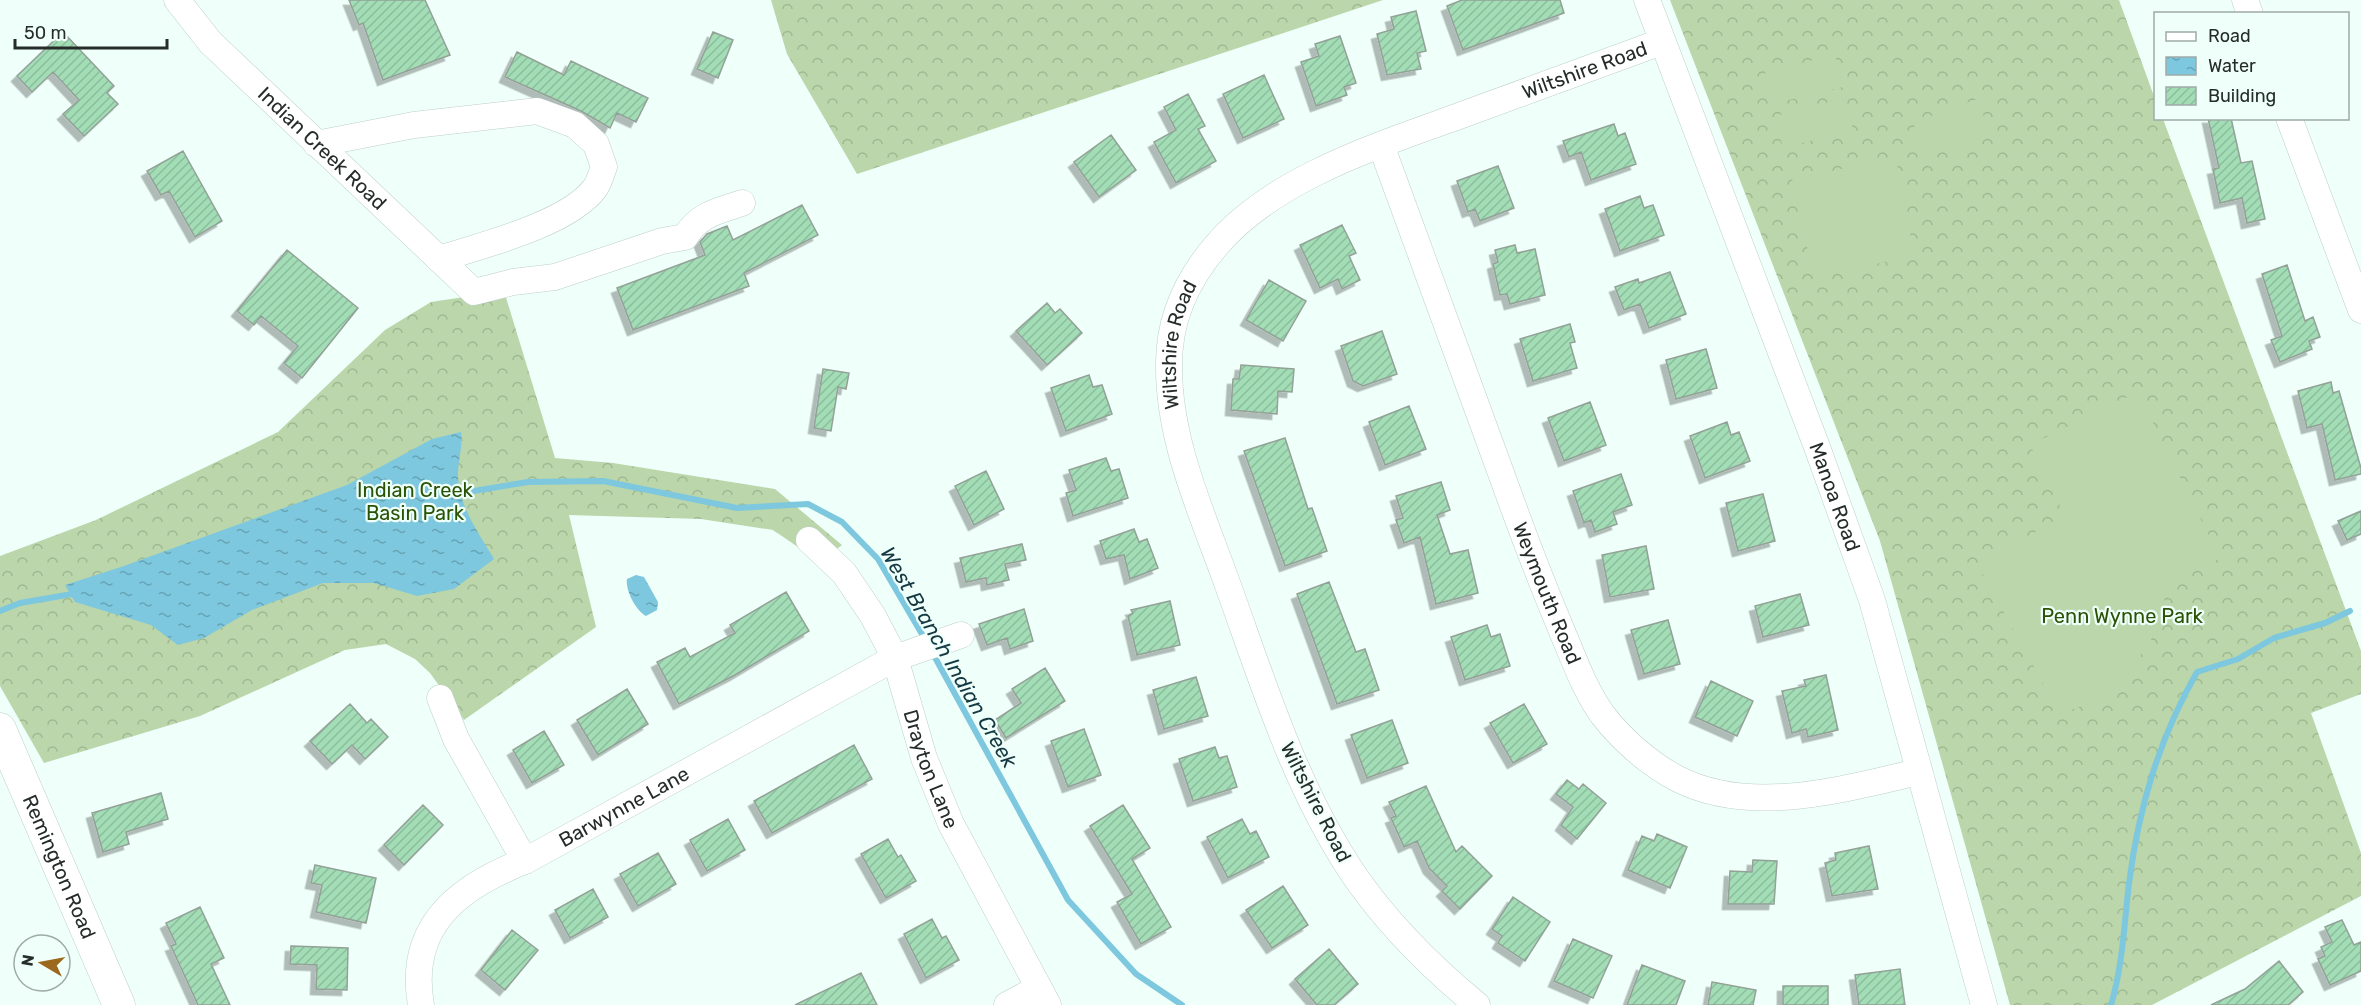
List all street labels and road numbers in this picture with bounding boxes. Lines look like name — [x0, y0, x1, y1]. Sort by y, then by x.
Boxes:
street label: Wiltshire Road — [1519, 36, 1650, 104]
street label: Indian Creek Road — [253, 82, 391, 215]
street label: Wiltshire Road — [1157, 276, 1202, 411]
street label: Manoa Road — [1804, 439, 1865, 554]
street label: Weymouth Road — [1508, 519, 1586, 668]
street label: Drayton Lane — [899, 707, 964, 832]
street label: Wiltshire Road — [1275, 738, 1357, 866]
street label: Barwynne Lane — [555, 761, 693, 852]
street label: Remington Road — [18, 791, 101, 943]

